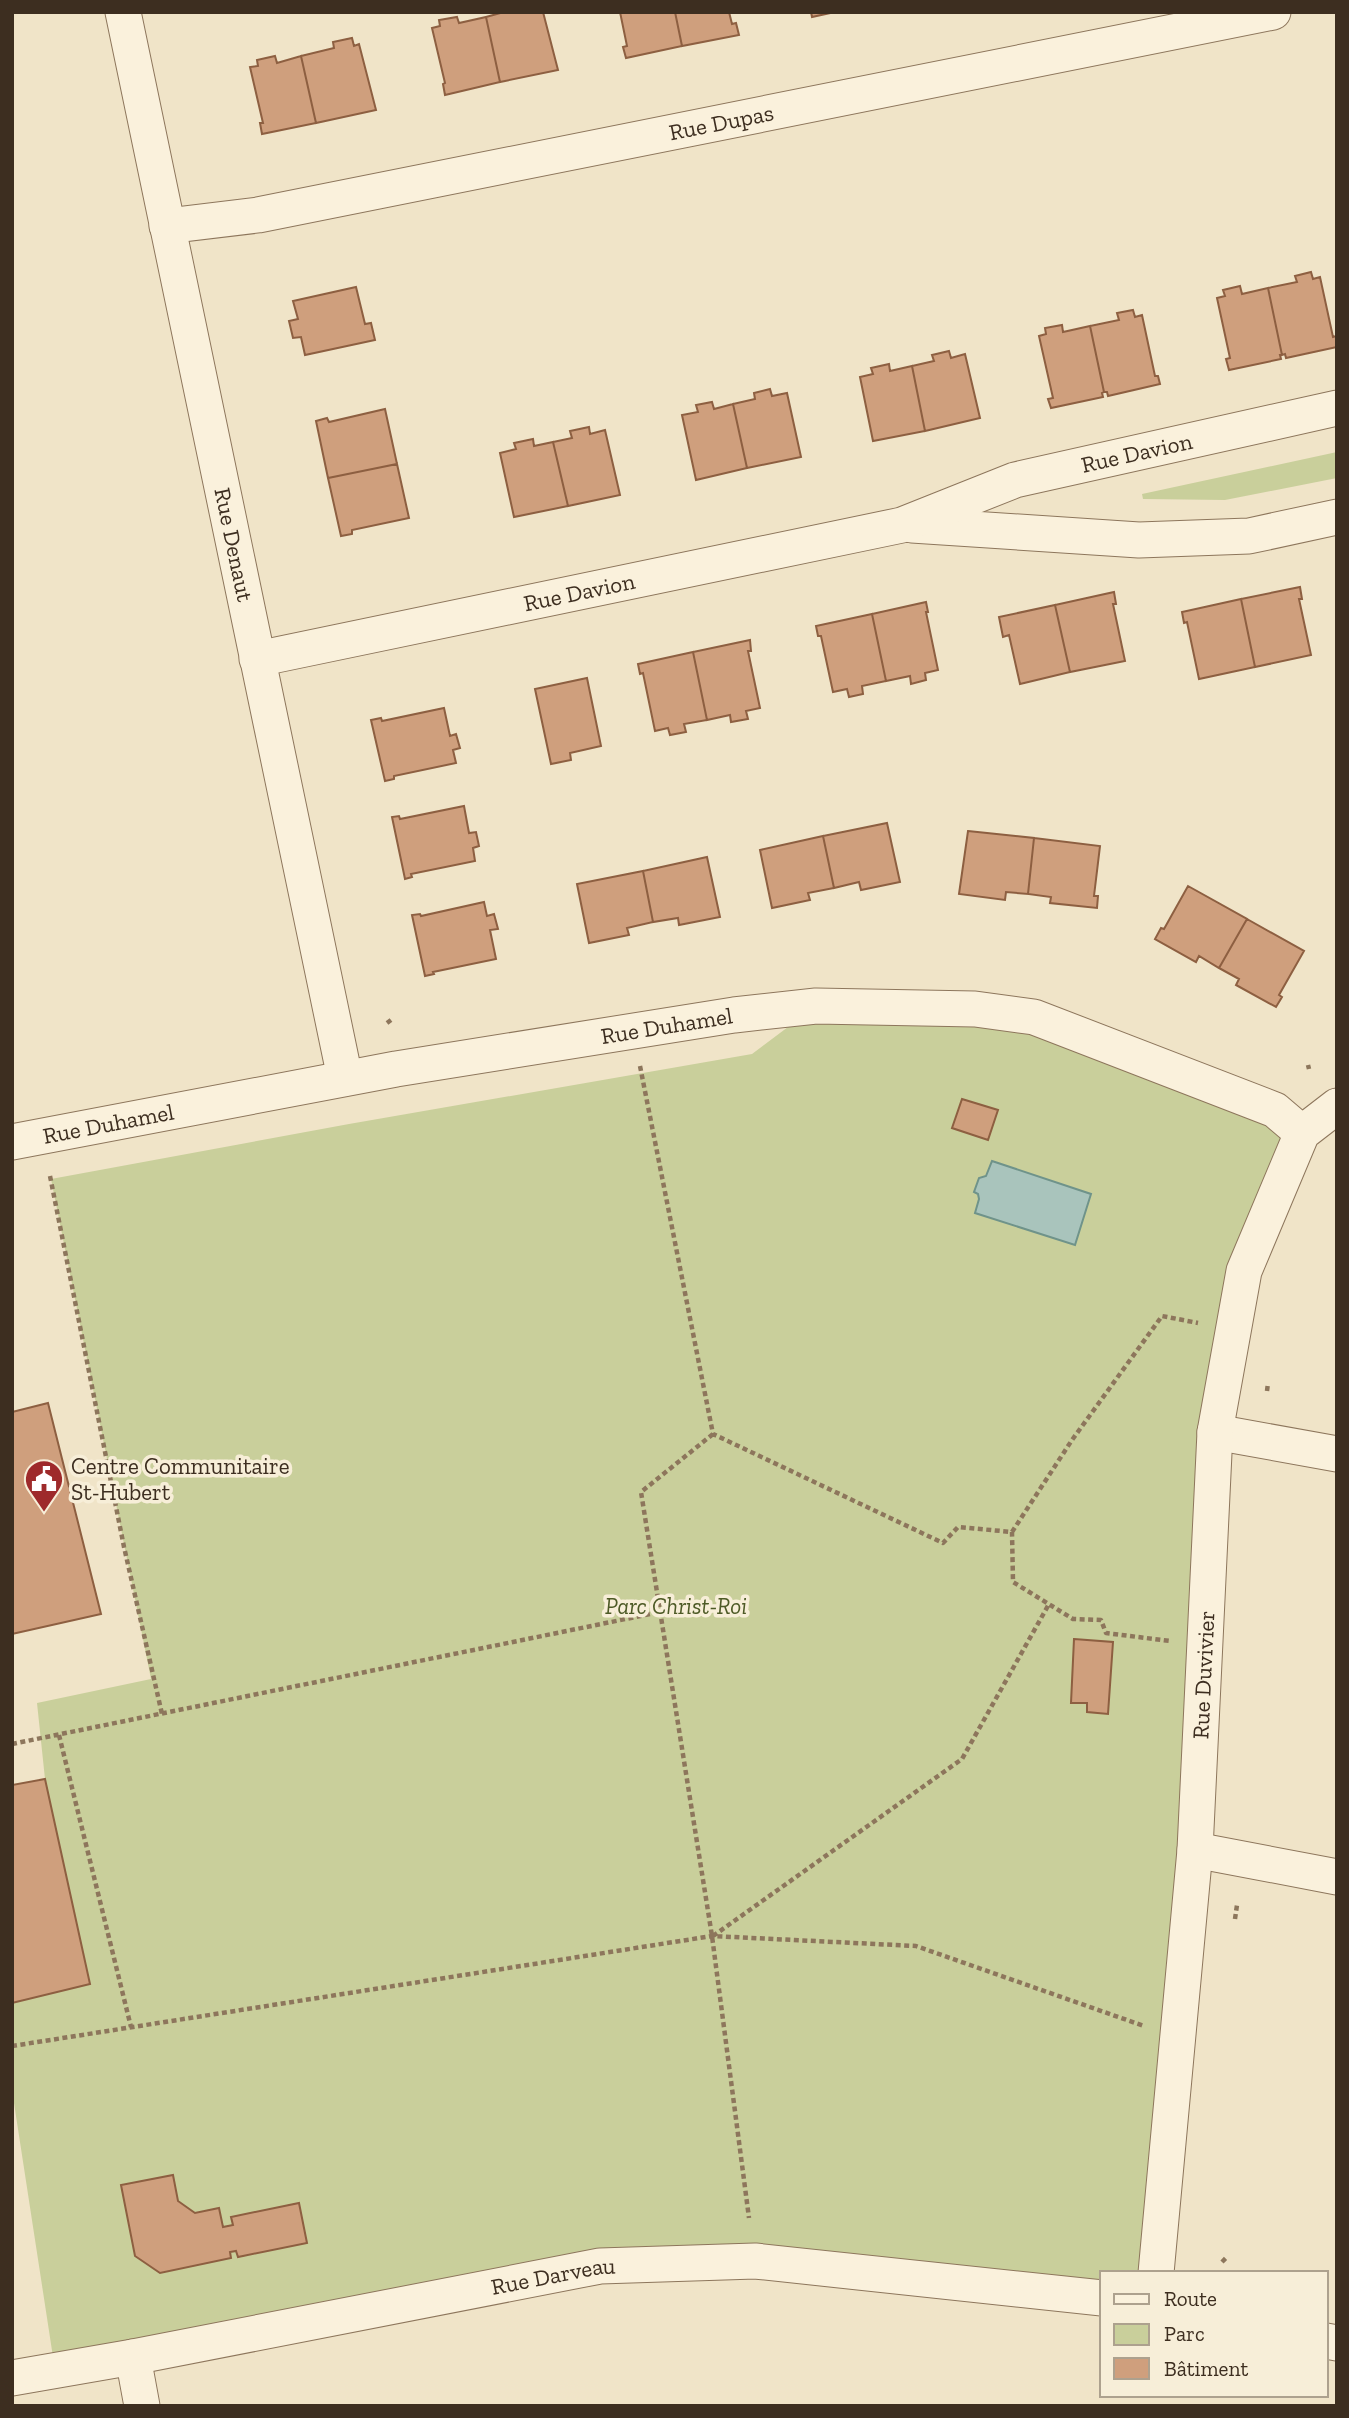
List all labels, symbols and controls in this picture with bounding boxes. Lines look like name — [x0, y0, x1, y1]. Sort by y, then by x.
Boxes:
street label: Rue Dupas — [666, 98, 776, 147]
street label: Rue Davion — [1078, 427, 1195, 479]
street label: Rue Denaut — [208, 485, 260, 605]
street label: Rue Davion — [521, 567, 637, 617]
street label: Rue Duhamel — [599, 1001, 735, 1050]
street label: Rue Duhamel — [40, 1098, 176, 1150]
place label: Centre Communitaire St-Hubert — [71, 1452, 290, 1506]
public building icon: Centre Communitaire St-Hubert — [23, 1458, 65, 1513]
park label: Parc Christ-Roi — [605, 1592, 747, 1620]
street label: Rue Duvivier — [1186, 1610, 1220, 1740]
street label: Rue Darveau — [489, 2252, 616, 2301]
legend — [1100, 2271, 1328, 2397]
text: Route — [1164, 2286, 1217, 2311]
text: Parc — [1164, 2321, 1205, 2346]
text: Bâtiment — [1164, 2356, 1249, 2381]

